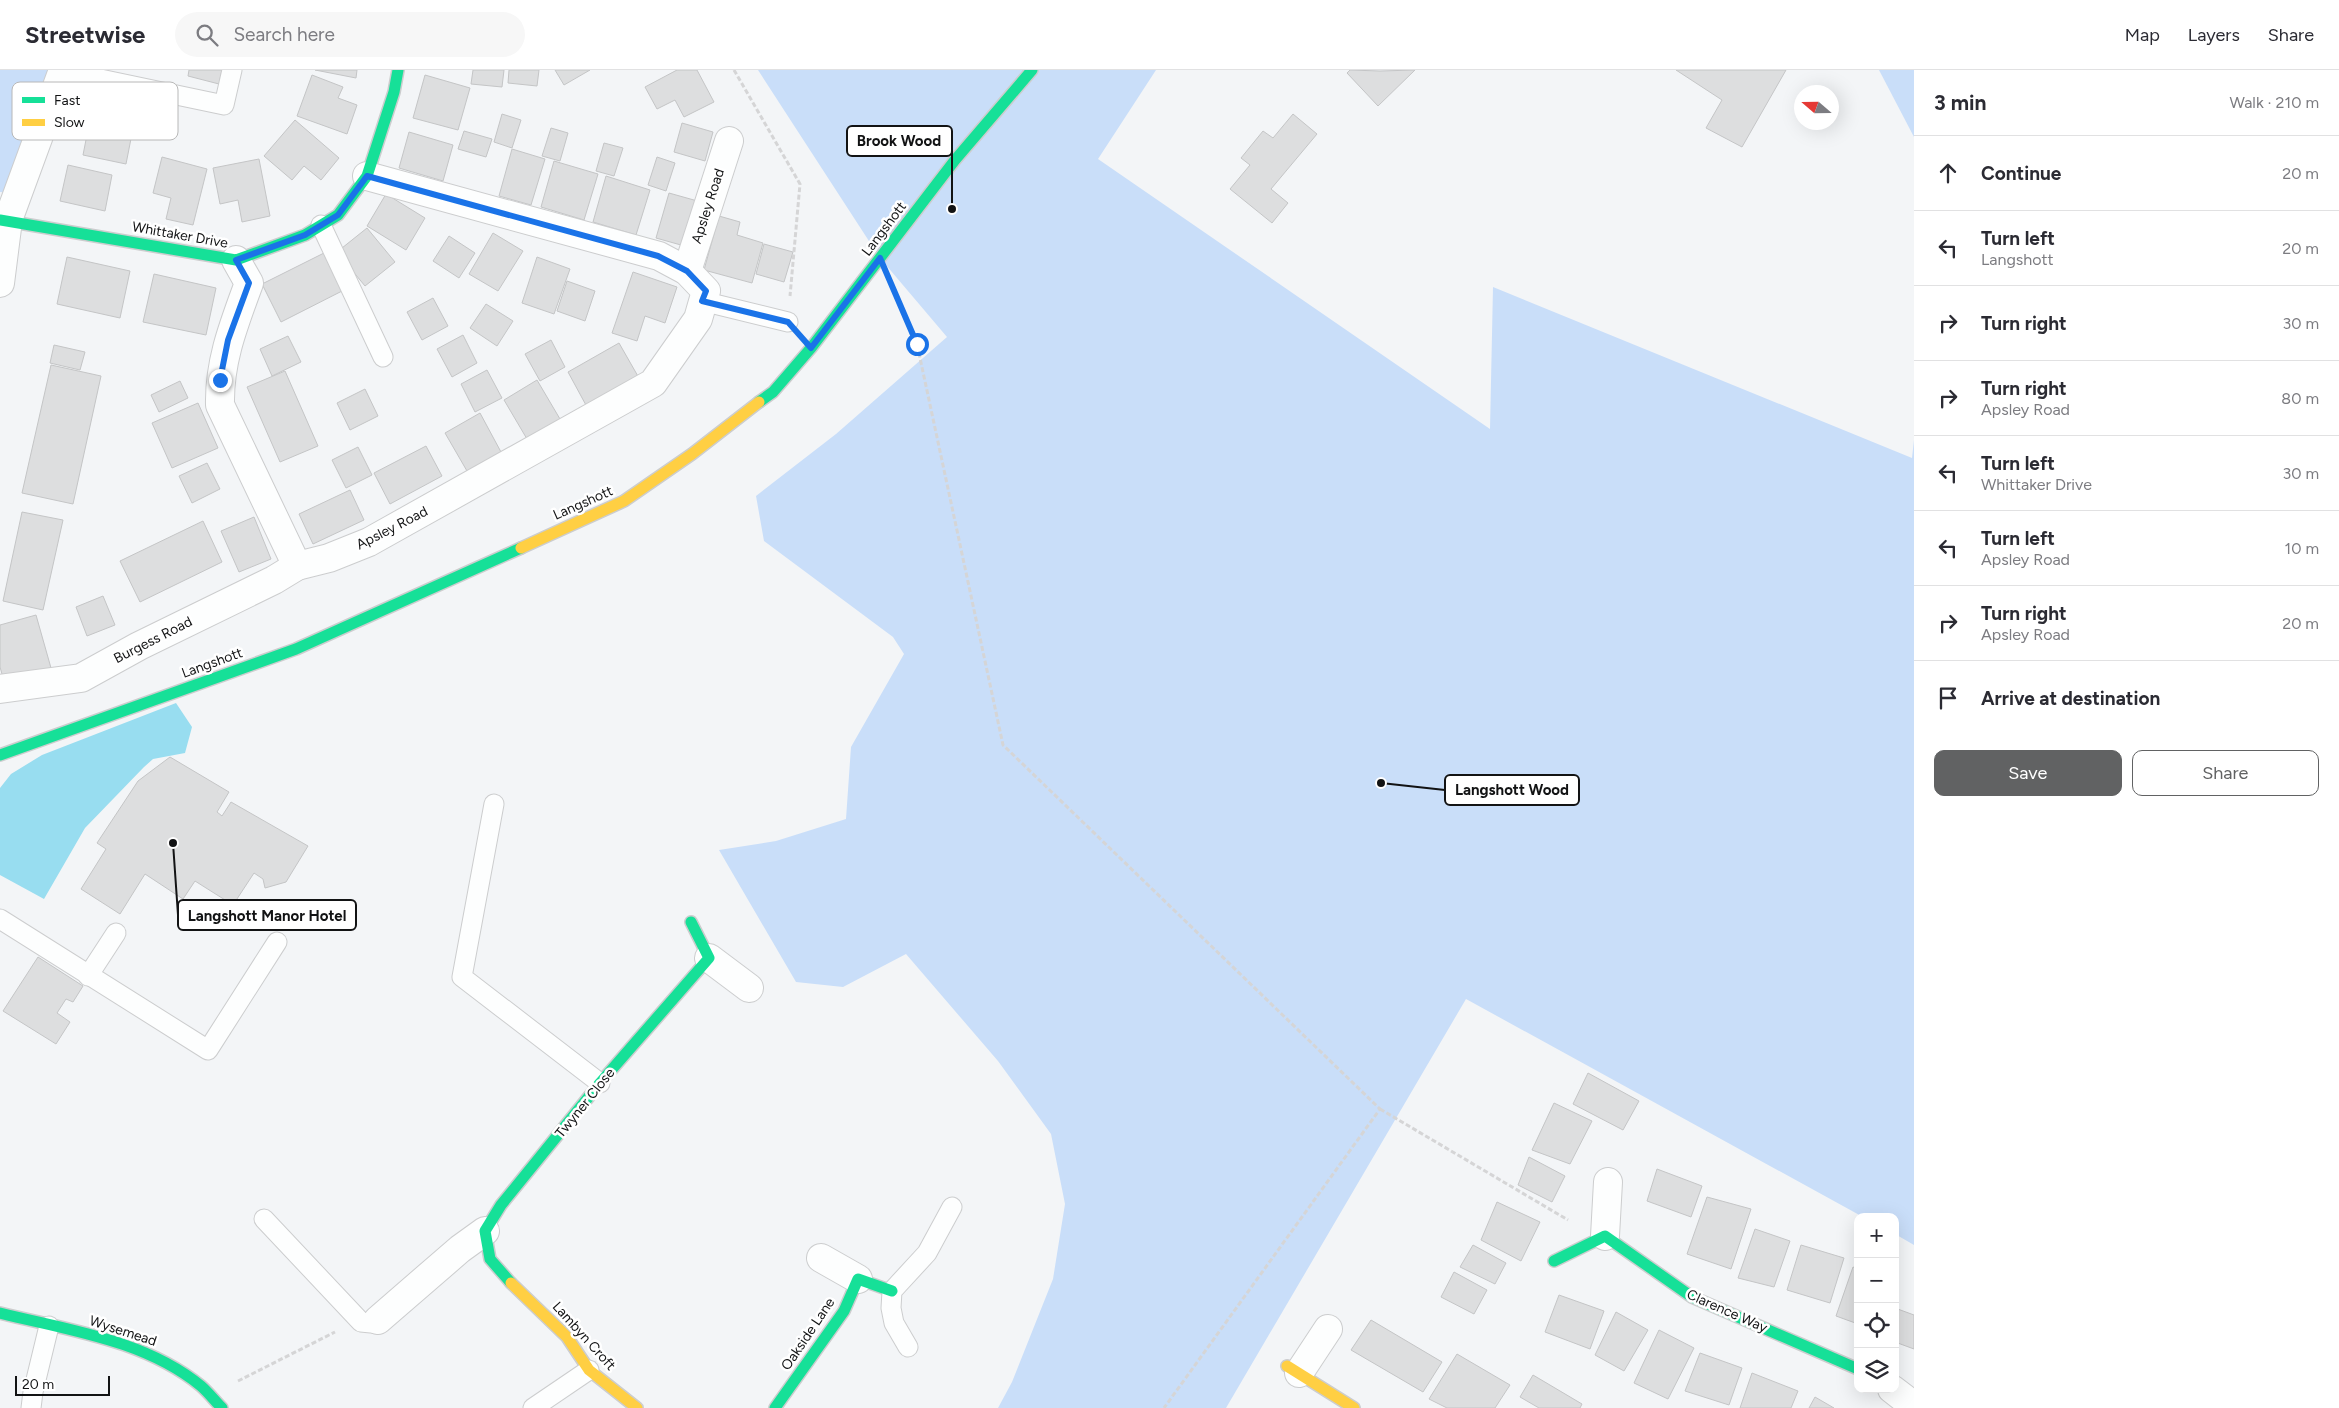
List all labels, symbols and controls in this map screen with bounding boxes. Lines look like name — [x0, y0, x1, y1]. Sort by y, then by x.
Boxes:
search box — [175, 12, 525, 57]
text: Streetwise — [25, 20, 145, 49]
icon: search — [193, 21, 221, 49]
text: Search here — [233, 23, 335, 46]
text: Map — [2125, 24, 2160, 46]
text: Layers — [2188, 24, 2240, 46]
text: Share — [2268, 24, 2314, 46]
legend — [12, 82, 178, 140]
north arrow — [1794, 85, 1839, 130]
text: 3 min — [1934, 90, 1986, 115]
text: Fast — [54, 92, 80, 109]
text: Walk · 210 m — [2230, 93, 2319, 112]
text: Slow — [54, 114, 85, 131]
callout: Brook Wood — [847, 126, 952, 156]
text: Brook Wood — [857, 132, 941, 150]
icon: ahead — [1934, 159, 1962, 187]
text: Continue — [1981, 162, 2061, 185]
text: 20 m — [2282, 164, 2319, 183]
street label: Apsley Road — [688, 166, 728, 246]
street label: Langshott — [858, 199, 910, 259]
street label: Whittaker Drive — [131, 218, 230, 252]
text: Turn left — [1981, 227, 2055, 250]
icon: left — [1934, 234, 1962, 262]
text: 20 m — [2282, 239, 2319, 258]
text: Langshott — [1981, 250, 2054, 269]
icon: right — [1934, 309, 1962, 337]
text: Turn right — [1981, 312, 2067, 335]
text: 30 m — [2282, 314, 2319, 333]
route start — [906, 333, 929, 356]
route end — [209, 369, 232, 392]
text: Turn right — [1981, 377, 2067, 400]
icon: right — [1934, 384, 1962, 412]
text: 80 m — [2281, 389, 2319, 408]
text: Apsley Road — [1981, 400, 2070, 419]
text: Turn left — [1981, 452, 2055, 475]
icon: left — [1934, 459, 1962, 487]
text: 30 m — [2282, 464, 2319, 483]
text: Whittaker Drive — [1981, 475, 2092, 494]
street label: Langshott — [551, 482, 615, 524]
street label: Apsley Road — [353, 503, 431, 553]
text: Turn left — [1981, 527, 2055, 550]
icon: left — [1934, 534, 1962, 562]
text: 10 m — [2285, 539, 2319, 558]
text: Apsley Road — [1981, 550, 2070, 569]
text: Turn right — [1981, 602, 2067, 625]
icon: right — [1934, 609, 1962, 637]
street label: Burgess Road — [111, 613, 195, 667]
text: 20 m — [2282, 614, 2319, 633]
text: Apsley Road — [1981, 625, 2070, 644]
street label: Langshott — [179, 644, 245, 682]
icon: arrive — [1934, 684, 1962, 712]
text: Arrive at destination — [1981, 687, 2160, 710]
button: Save — [1934, 750, 2122, 796]
button: Share — [2132, 750, 2319, 796]
callout: Langshott Wood — [1445, 775, 1579, 805]
text: Langshott Wood — [1455, 781, 1569, 799]
callout: Langshott Manor Hotel — [178, 900, 356, 930]
text: Langshott Manor Hotel — [188, 907, 346, 925]
street label: Twyner Close — [552, 1064, 619, 1141]
map controls — [1854, 1213, 1899, 1393]
button: + — [1854, 1213, 1899, 1258]
button: − — [1854, 1258, 1899, 1303]
street label: Clarence Way — [1684, 1286, 1771, 1337]
street label: Oakside Lane — [778, 1294, 839, 1373]
street label: Lambyn Croft — [549, 1298, 619, 1374]
button: locate — [1854, 1303, 1899, 1348]
street label: Wysemead — [87, 1312, 159, 1350]
button: layers — [1854, 1348, 1899, 1393]
scale bar — [15, 1373, 110, 1396]
text: 20 m — [22, 1376, 54, 1393]

